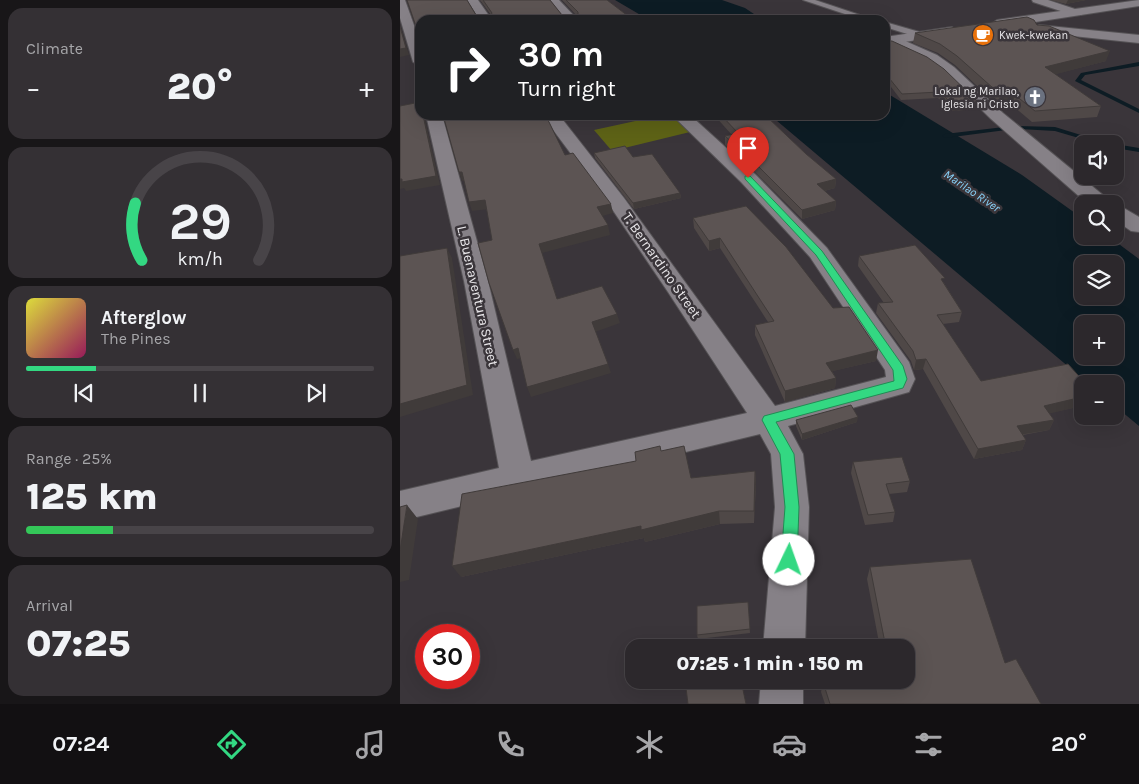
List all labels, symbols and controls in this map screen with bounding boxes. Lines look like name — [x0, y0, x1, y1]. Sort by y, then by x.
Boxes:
cafe icon: Kwek-kwekan — [971, 23, 995, 47]
place label: Kwek-kwekan — [999, 29, 1068, 42]
text: 30 m — [518, 34, 604, 75]
icon: right — [435, 35, 500, 100]
text: Climate — [26, 39, 83, 58]
text: 20° — [167, 64, 233, 109]
text: − — [26, 71, 41, 104]
text: + — [359, 71, 374, 104]
text: Turn right — [518, 76, 616, 102]
place label: Lokal ng Marilao, Iglesia ni Cristo — [934, 85, 1019, 111]
church icon: Lokal ng Marilao, Iglesia ni Cristo — [1023, 85, 1047, 109]
pin — [727, 127, 769, 178]
icon: arrive — [734, 134, 762, 162]
map controls — [1074, 135, 1124, 425]
button: sound — [1074, 135, 1124, 185]
water label: Marilao River — [941, 167, 1004, 215]
text: 29 — [168, 191, 232, 252]
button: search — [1074, 195, 1124, 245]
street label: T. Bernardino Street — [619, 209, 704, 321]
street label: L. Buenaventura Street — [453, 224, 502, 368]
text: km/h — [177, 249, 223, 270]
button: layers — [1074, 255, 1124, 305]
text: Afterglow — [101, 307, 187, 329]
button: + — [1074, 315, 1124, 365]
text: The Pines — [101, 329, 171, 348]
button: − — [1074, 375, 1124, 425]
icon: previous — [70, 379, 98, 407]
icon: pause — [186, 379, 214, 407]
icon: next — [302, 379, 330, 407]
text: Range · 25% — [26, 449, 112, 468]
text: 125 km — [26, 474, 158, 519]
position arrow — [762, 533, 814, 585]
text: Arrival — [26, 596, 73, 615]
text: 07:25 — [26, 621, 130, 666]
speed limit sign: 30 — [415, 624, 480, 689]
text: 07:25 · 1 min · 150 m — [677, 653, 863, 675]
icon: directions — [214, 727, 249, 762]
icon: music — [353, 727, 388, 762]
icon: phone — [493, 727, 528, 762]
icon: climate — [632, 727, 667, 762]
icon: car — [772, 727, 807, 762]
icon: filters — [911, 727, 946, 762]
text: 07:24 — [52, 731, 109, 757]
text: 20° — [1051, 731, 1087, 757]

